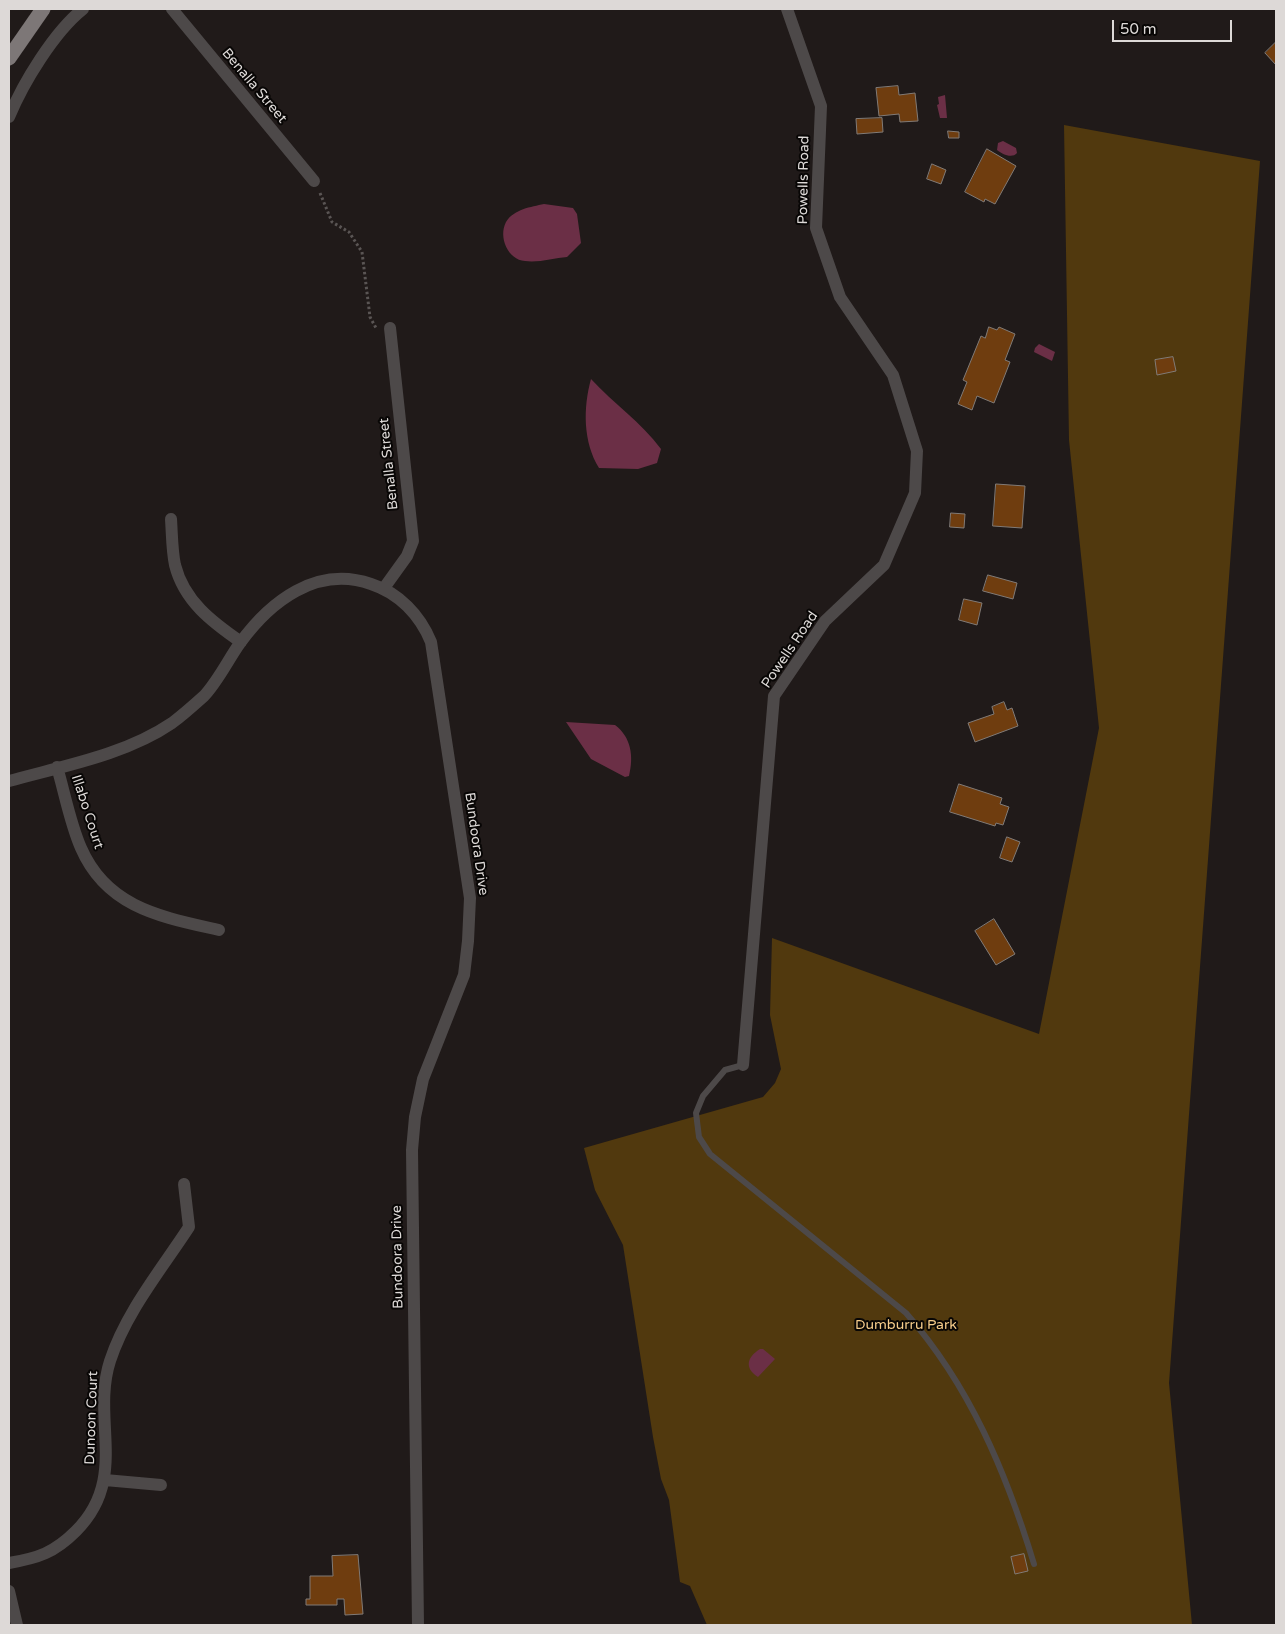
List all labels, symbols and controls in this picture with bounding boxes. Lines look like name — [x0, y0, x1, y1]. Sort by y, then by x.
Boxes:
scale bar — [1115, 10, 1235, 42]
text: 50 m — [1120, 20, 1157, 38]
street label: Benalla Street — [218, 45, 290, 127]
street label: Powells Road — [795, 135, 813, 225]
street label: Benalla Street — [376, 417, 402, 511]
street label: Powells Road — [758, 608, 822, 692]
street label: Illabo Court — [67, 773, 107, 851]
street label: Bundoora Drive — [460, 791, 492, 897]
street label: Bundoora Drive — [389, 1205, 407, 1309]
park label: Dumburru Park — [855, 1317, 957, 1333]
street label: Dunoon Court — [82, 1371, 102, 1465]

